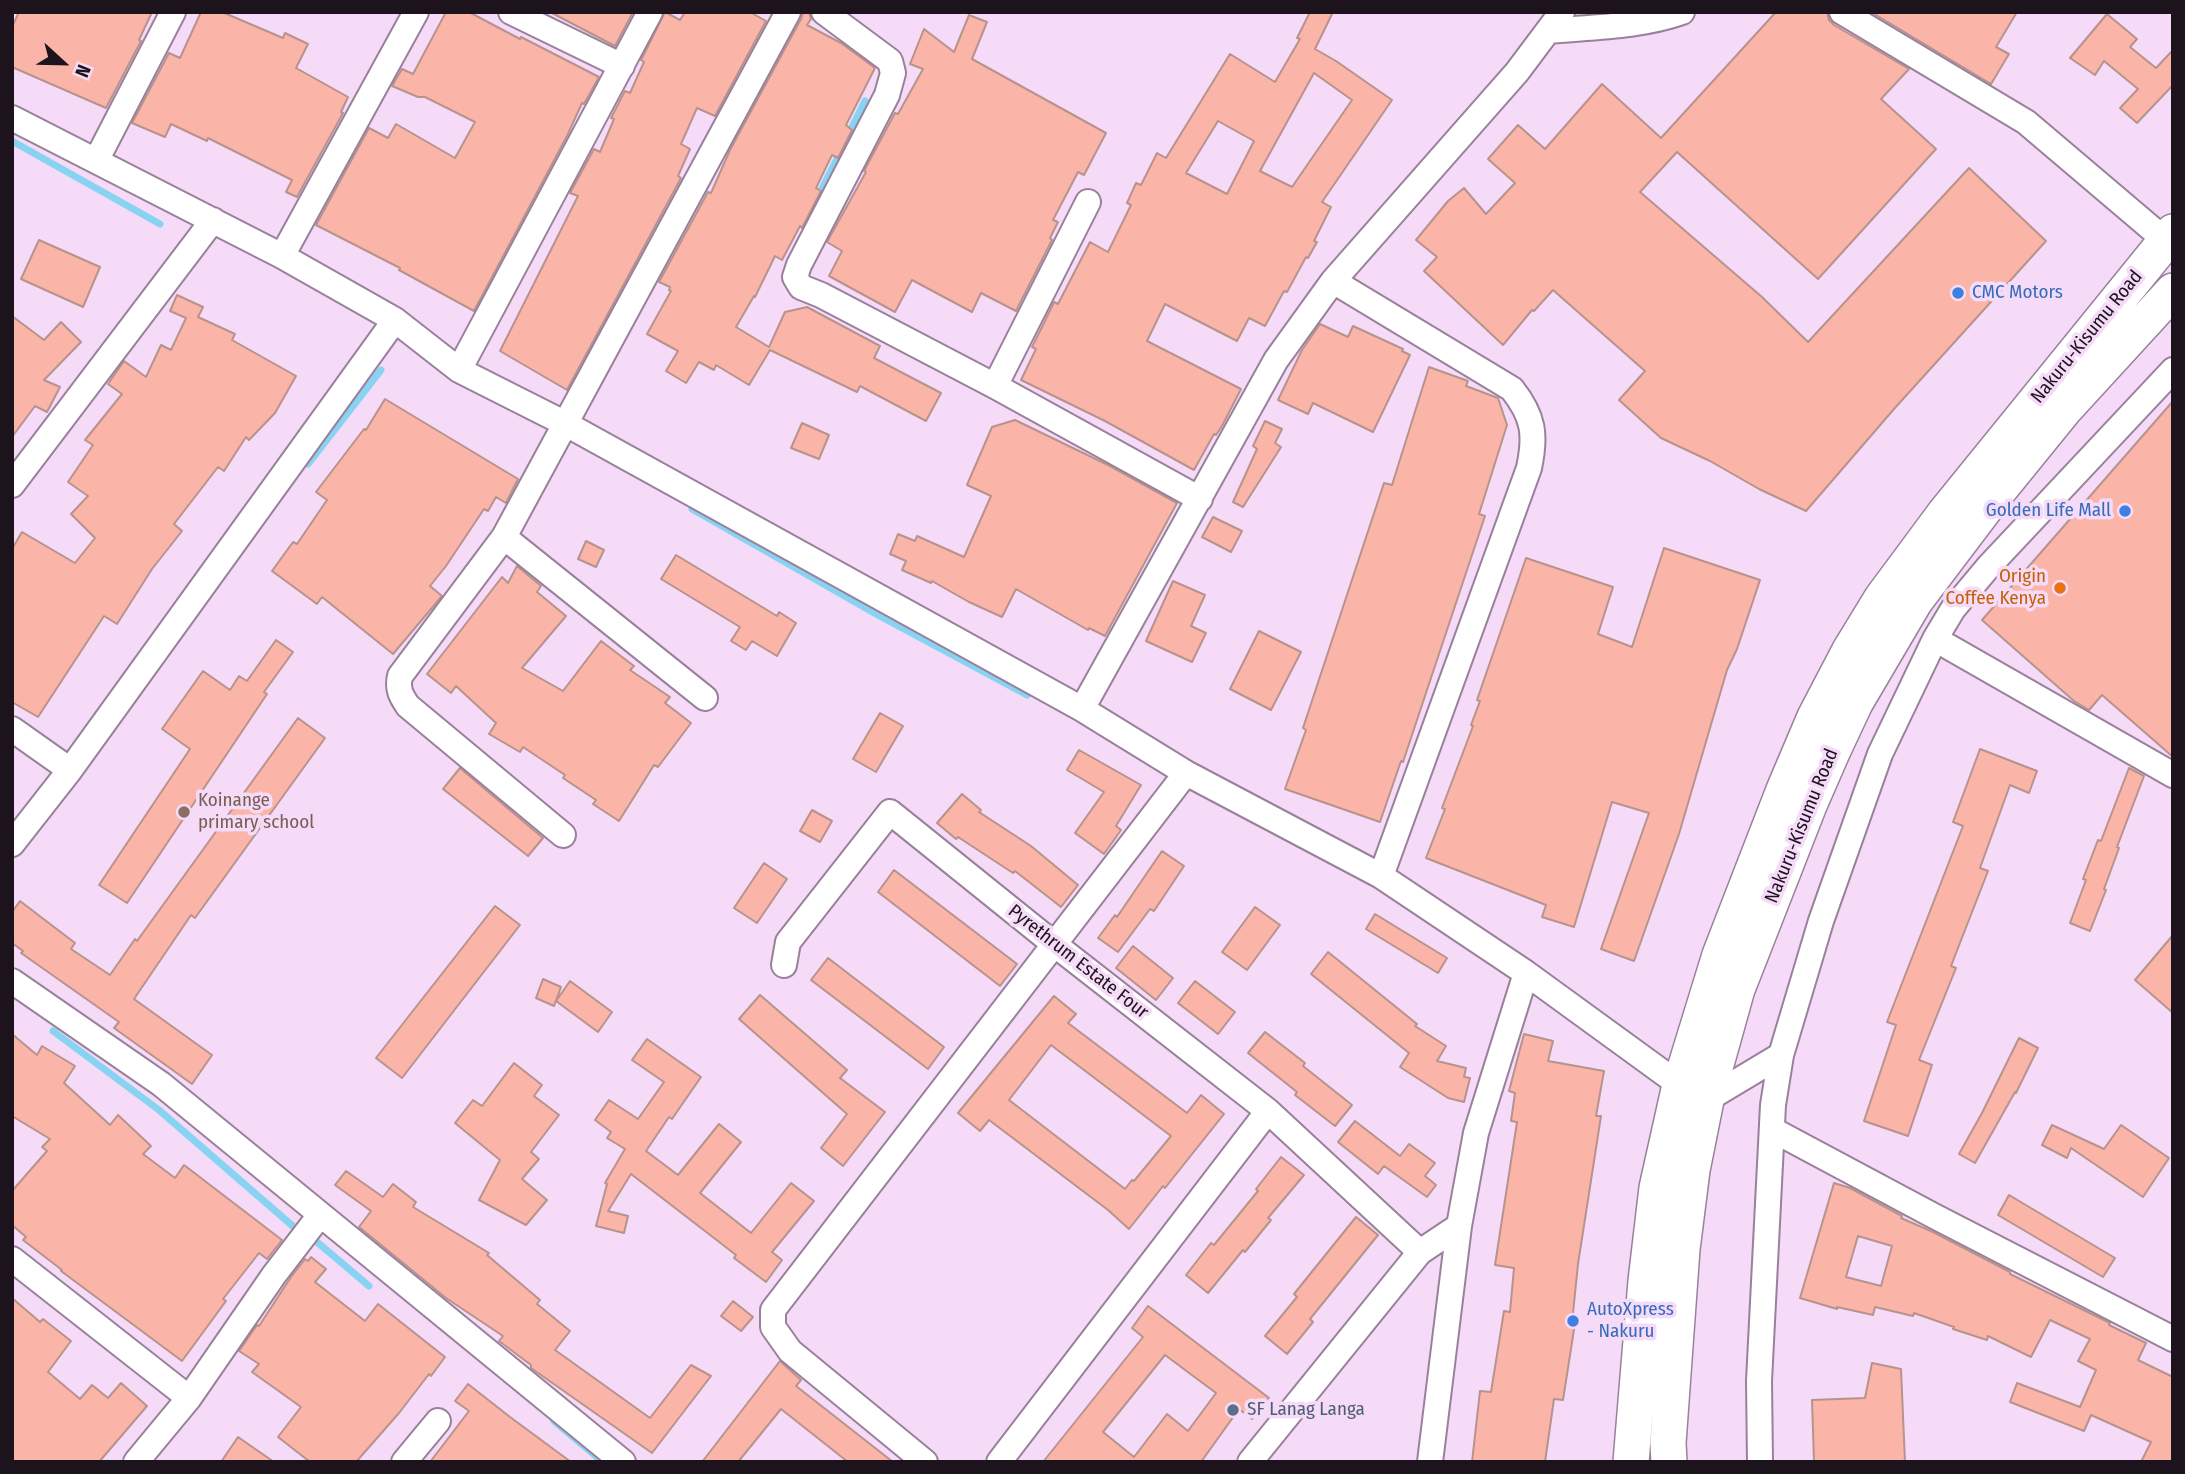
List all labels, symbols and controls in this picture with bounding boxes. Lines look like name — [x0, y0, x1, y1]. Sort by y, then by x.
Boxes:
north arrow — [28, 28, 98, 98]
text: N — [70, 61, 96, 81]
street label: Nakuru-Kisumu Road — [2026, 266, 2148, 408]
place label: CMC Motors — [1972, 282, 2063, 304]
marker: CMC Motors — [1950, 285, 1966, 301]
place label: Golden Life Mall — [1986, 500, 2111, 522]
marker: Golden Life Mall — [2117, 503, 2133, 519]
place label: Origin Coffee Kenya — [1945, 566, 2046, 610]
marker: Origin Coffee Kenya — [2052, 580, 2068, 596]
street label: Nakuru-Kisumu Road — [1761, 746, 1843, 906]
place label: Koinange primary school — [198, 790, 314, 834]
marker: Koinange primary school — [176, 804, 192, 820]
street label: Pyrethrum Estate Four — [1003, 900, 1153, 1024]
place label: AutoXpress - Nakuru — [1587, 1299, 1674, 1343]
marker: AutoXpress - Nakuru — [1565, 1313, 1581, 1329]
place label: SF Lanag Langa — [1247, 1399, 1365, 1421]
marker: SF Lanag Langa — [1225, 1402, 1241, 1418]

